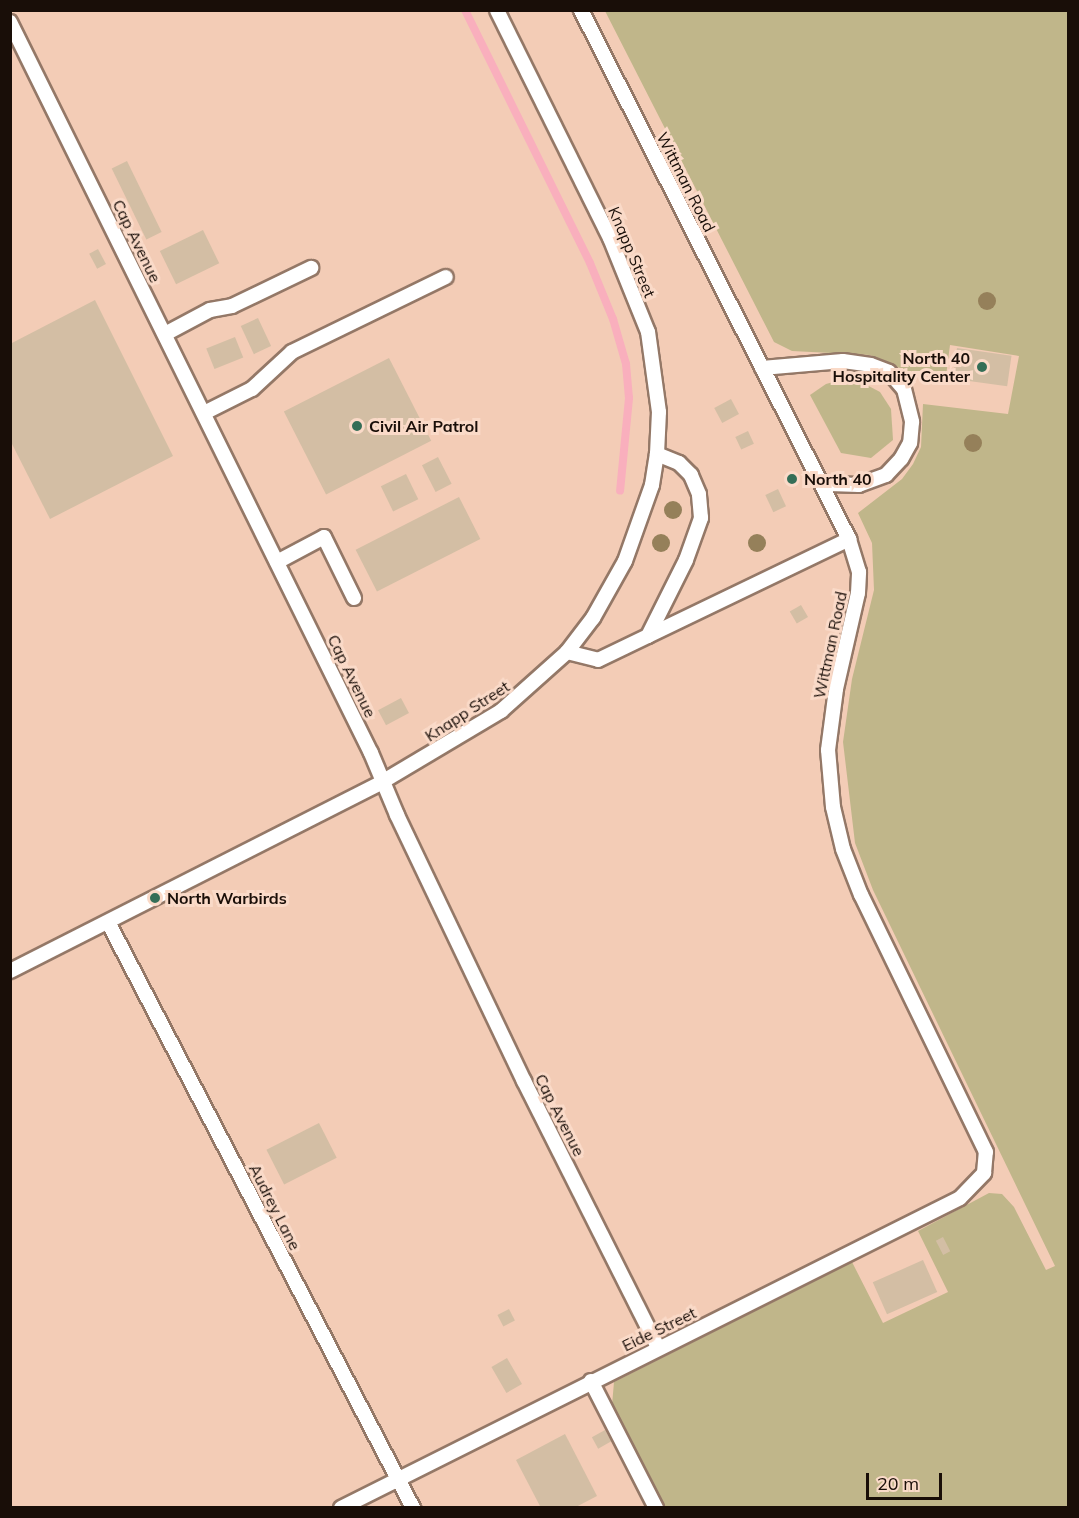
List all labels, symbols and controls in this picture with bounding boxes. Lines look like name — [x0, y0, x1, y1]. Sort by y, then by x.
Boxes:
street label: Wittman Road — [653, 129, 719, 235]
street label: Cap Avenue — [109, 196, 165, 286]
street label: Knapp Street — [604, 204, 660, 300]
place label: North 40 Hospitality Center — [833, 348, 970, 386]
marker: North 40 Hospitality Center — [975, 360, 989, 374]
place label: Civil Air Patrol — [369, 416, 479, 436]
marker: Civil Air Patrol — [350, 419, 364, 433]
place label: North 40 — [804, 469, 872, 489]
marker: North 40 — [785, 472, 799, 486]
street label: Wittman Road — [809, 590, 851, 700]
street label: Cap Avenue — [324, 631, 380, 721]
street label: Knapp Street — [421, 677, 513, 745]
place label: North Warbirds — [167, 888, 287, 908]
marker: North Warbirds — [148, 891, 162, 905]
street label: Cap Avenue — [531, 1071, 589, 1159]
street label: Audrey Lane — [245, 1161, 305, 1253]
street label: Eide Street — [619, 1303, 699, 1355]
scale bar — [869, 1461, 946, 1499]
text: 20 m — [877, 1472, 919, 1495]

